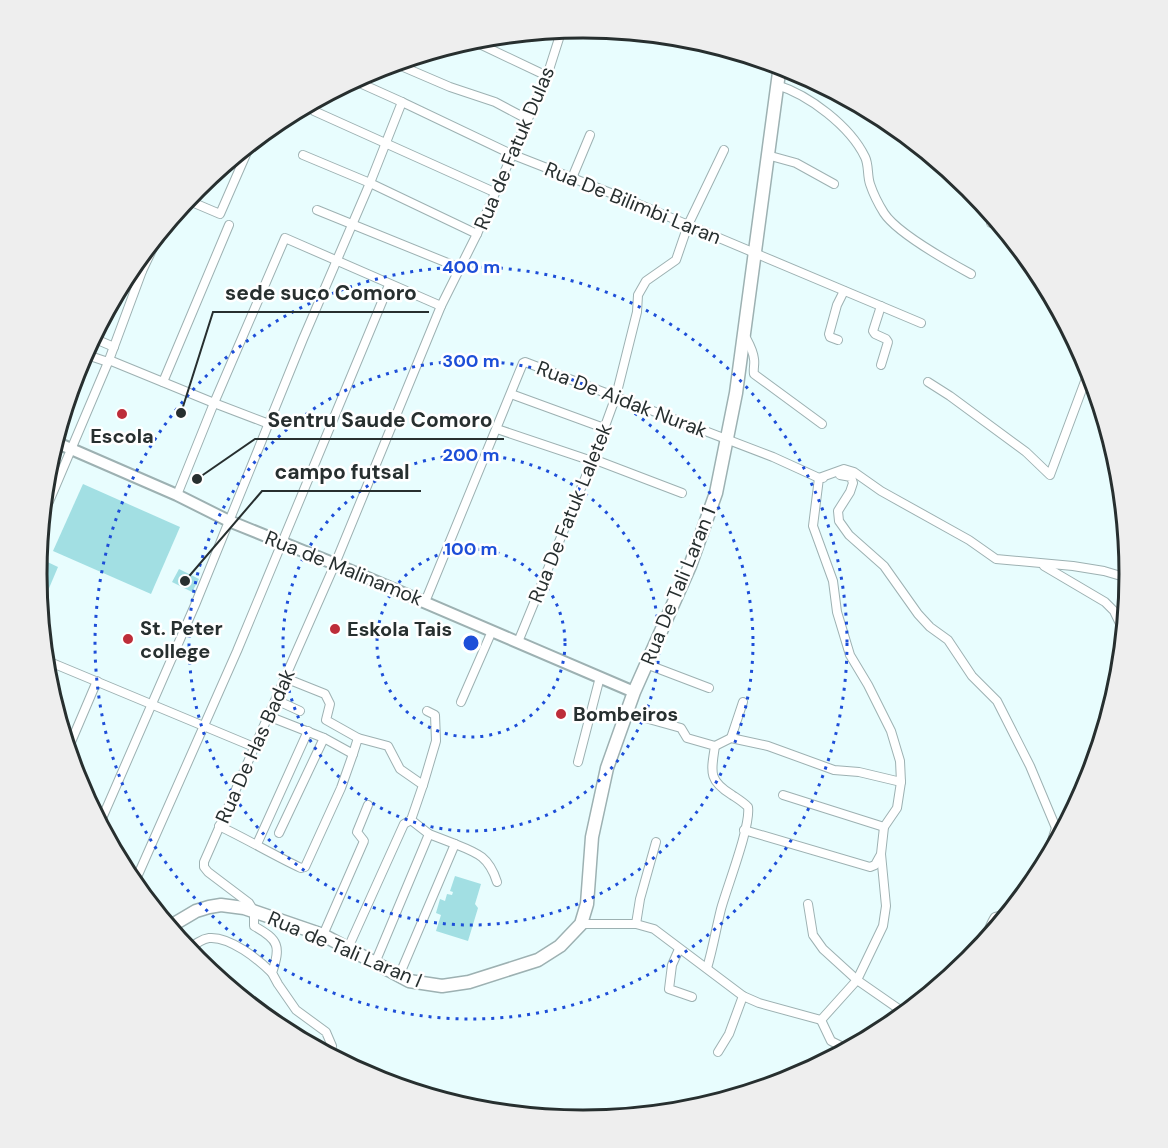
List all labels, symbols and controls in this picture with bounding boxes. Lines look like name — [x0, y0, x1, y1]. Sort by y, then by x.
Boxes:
street label: Rua de Fatuk Dulas — [468, 63, 560, 233]
street label: Rua De Bilimbi Laran — [541, 156, 725, 250]
text: 400 m — [442, 255, 500, 279]
callout: sede suco Comoro — [213, 273, 429, 312]
text: sede suco Comoro — [225, 279, 417, 307]
text: 300 m — [442, 349, 500, 373]
street label: Rua De Aidak Nurak — [533, 355, 711, 443]
callout: Sentru Saude Comoro — [255, 400, 504, 439]
text: Sentru Saude Comoro — [267, 406, 493, 434]
marker: Escola — [115, 407, 129, 421]
street label: Rua De Fatuk Laletek — [522, 419, 618, 607]
place label: Escola — [90, 423, 154, 449]
text: 200 m — [443, 443, 499, 467]
callout: campo futsal — [262, 452, 421, 491]
text: campo futsal — [274, 458, 410, 486]
street label: Rua De Tali Laran 1 — [634, 503, 722, 669]
street label: Rua de Malinamok — [261, 525, 427, 611]
text: 100 m — [444, 537, 498, 561]
place label: St. Peter college — [140, 615, 223, 664]
place label: Eskola Tais — [347, 616, 452, 642]
marker: Eskola Tais — [328, 622, 342, 636]
marker: St. Peter college — [121, 632, 135, 646]
centre of rings — [461, 633, 481, 653]
street label: Rua De Has Badak — [209, 665, 301, 827]
place label: Bombeiros — [573, 701, 678, 727]
marker: Bombeiros — [554, 707, 568, 721]
street label: Rua de Tali Laran I — [264, 905, 426, 993]

